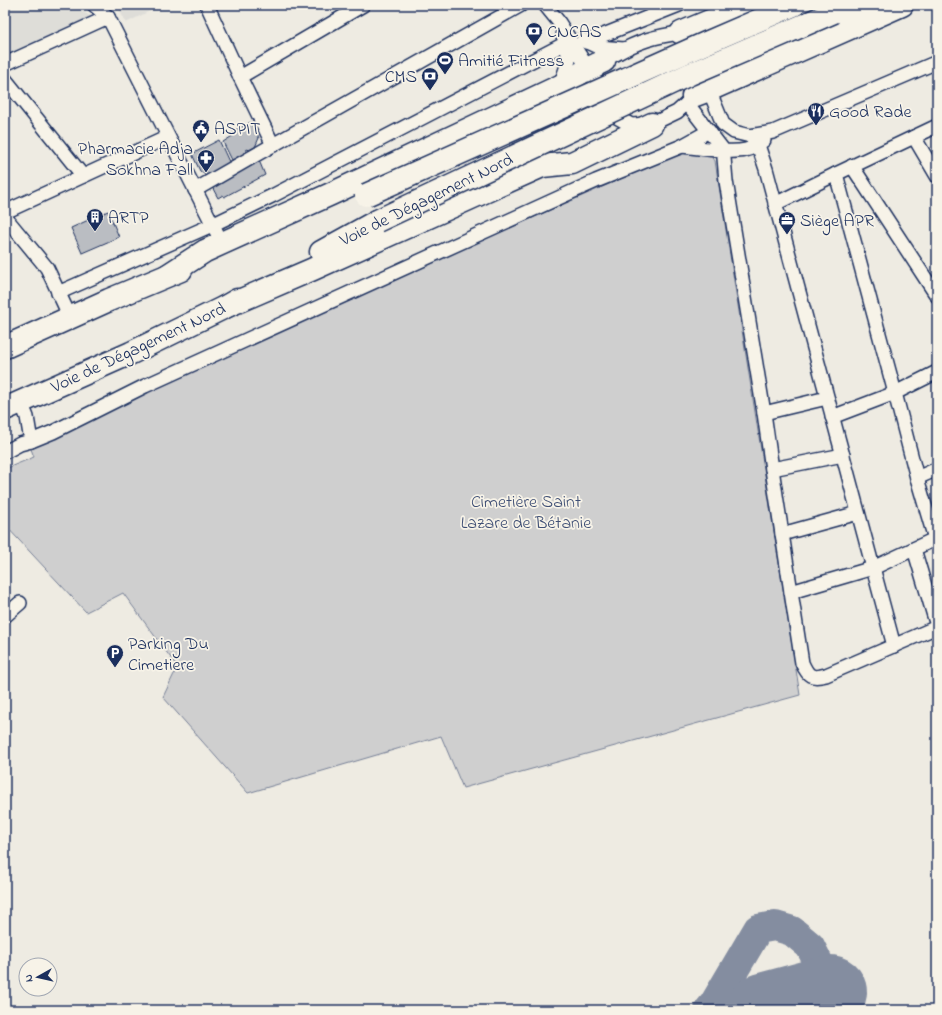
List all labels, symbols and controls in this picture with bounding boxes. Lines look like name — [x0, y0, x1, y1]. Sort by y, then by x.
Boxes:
place label: CNCAS — [547, 20, 602, 46]
bank icon: CNCAS — [524, 21, 544, 46]
place label: Amitié Fitness — [458, 49, 564, 75]
sports icon: Amitié Fitness — [435, 50, 455, 75]
place label: CMS — [385, 65, 417, 91]
bank icon: CMS — [420, 66, 440, 91]
place label: Good Rade — [829, 100, 912, 126]
restaurant icon: Good Rade — [806, 101, 826, 126]
place label: ASPIT — [214, 117, 261, 143]
public building icon: ASPIT — [191, 118, 211, 143]
place label: Pharmacie Adja Sokhna Fall — [78, 137, 193, 184]
street label: Voie de Dégagement Nord — [335, 147, 519, 256]
pharmacy icon: Pharmacie Adja Sokhna Fall — [196, 148, 216, 173]
place label: ARTP — [108, 206, 149, 232]
building icon: ARTP — [85, 207, 105, 232]
place label: Siège APR — [800, 209, 874, 236]
office icon: Siège APR — [777, 210, 797, 235]
street label: Voie de Dégagement Nord — [46, 297, 231, 402]
park label: Cimetière Saint Lazare de Bétanie — [461, 490, 592, 537]
place label: Parking Du Cimetiere — [128, 632, 209, 679]
parking icon: Parking Du Cimetiere — [105, 643, 125, 668]
north arrow — [18, 957, 58, 997]
text: N — [21, 973, 38, 983]

